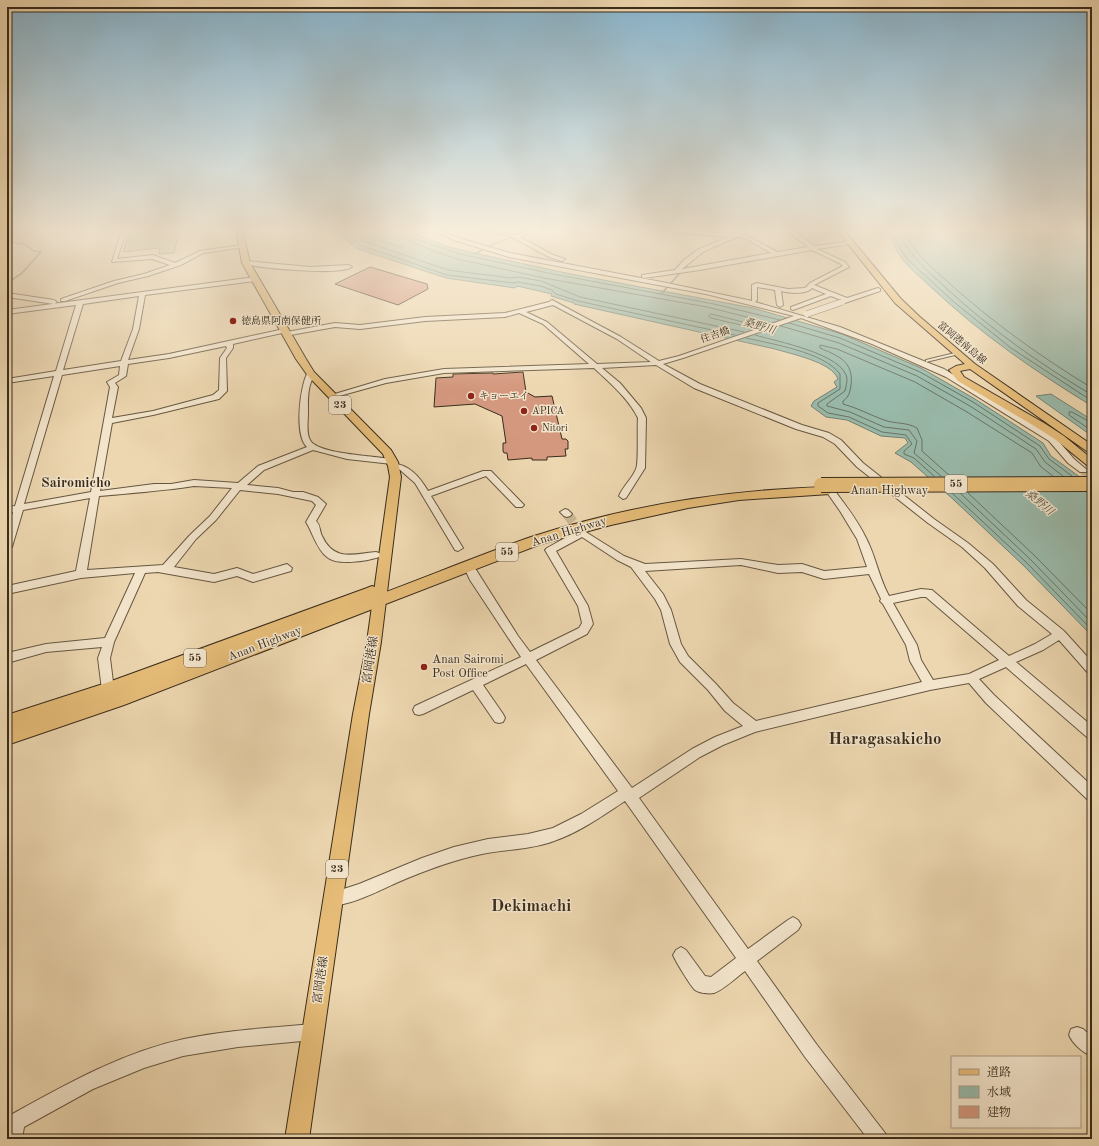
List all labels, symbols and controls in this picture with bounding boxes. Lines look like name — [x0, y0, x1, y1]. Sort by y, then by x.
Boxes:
place label: 徳島県阿南保健所 — [241, 315, 321, 326]
water label: 桑野川 — [742, 315, 778, 337]
marker: 徳島県阿南保健所 — [228, 316, 238, 326]
street label: 富岡港南島線 — [936, 319, 989, 366]
street label: 住吉橋 — [699, 324, 731, 345]
marker: キョーエイ — [466, 391, 476, 401]
place label: キョーエイ — [479, 391, 529, 401]
road number: 23 — [329, 396, 351, 414]
marker: APICA — [519, 406, 529, 416]
place label: APICA — [532, 406, 565, 416]
marker: Nitori — [529, 423, 539, 433]
place label: Nitori — [542, 423, 568, 433]
road number: 55 — [945, 475, 967, 493]
district label: Sairomicho — [41, 476, 111, 490]
street label: Anan Highway — [850, 485, 929, 497]
water label: 桑野川 — [1023, 487, 1057, 518]
street label: Anan Highway — [530, 515, 609, 549]
road number: 55 — [496, 543, 518, 561]
street label: Anan Highway — [226, 624, 304, 664]
street label: 富岡港線 — [359, 635, 381, 685]
road number: 55 — [184, 649, 206, 667]
place label: Anan Sairomi Post Office — [432, 654, 504, 680]
marker: Anan Sairomi Post Office — [419, 662, 429, 672]
district label: Haragasakicho — [828, 731, 942, 748]
road number: 23 — [326, 860, 348, 878]
district label: Dekimachi — [491, 898, 571, 915]
street label: 富岡港線 — [310, 955, 330, 1005]
legend — [951, 1056, 1081, 1128]
text: 道路 — [987, 1065, 1011, 1079]
text: 水域 — [987, 1085, 1011, 1099]
text: 建物 — [987, 1105, 1011, 1119]

